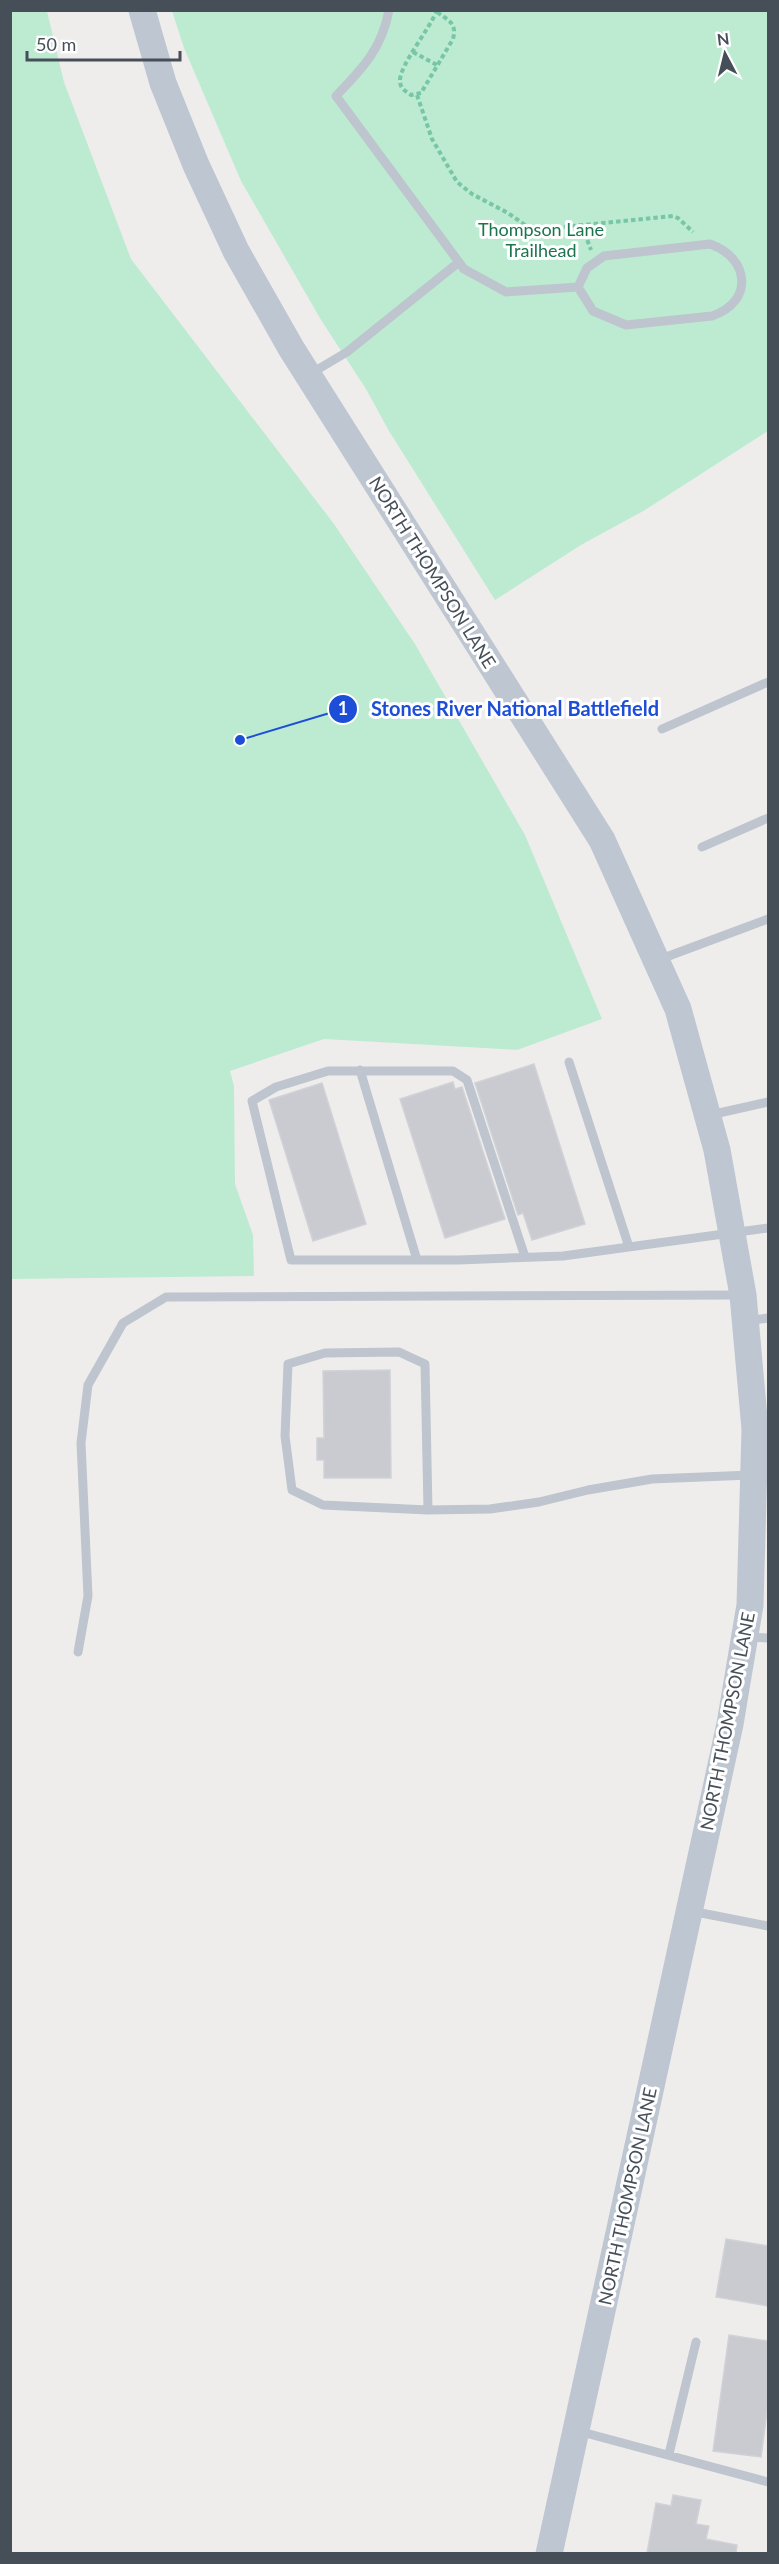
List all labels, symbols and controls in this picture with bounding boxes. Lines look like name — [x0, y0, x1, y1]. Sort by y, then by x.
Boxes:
scale bar — [27, 24, 180, 62]
north arrow — [695, 24, 755, 84]
text: N — [716, 28, 730, 49]
text: 50 m — [36, 33, 76, 55]
park label: Thompson Lane Trailhead — [478, 218, 604, 261]
street label: NORTH THOMPSON LANE — [365, 472, 501, 672]
callout: Stones River National Battlefield — [328, 690, 671, 728]
text: Stones River National Battlefield — [371, 696, 659, 720]
text: 1 — [338, 697, 348, 719]
street label: NORTH THOMPSON LANE — [695, 1610, 759, 1832]
street label: NORTH THOMPSON LANE — [593, 2085, 661, 2307]

